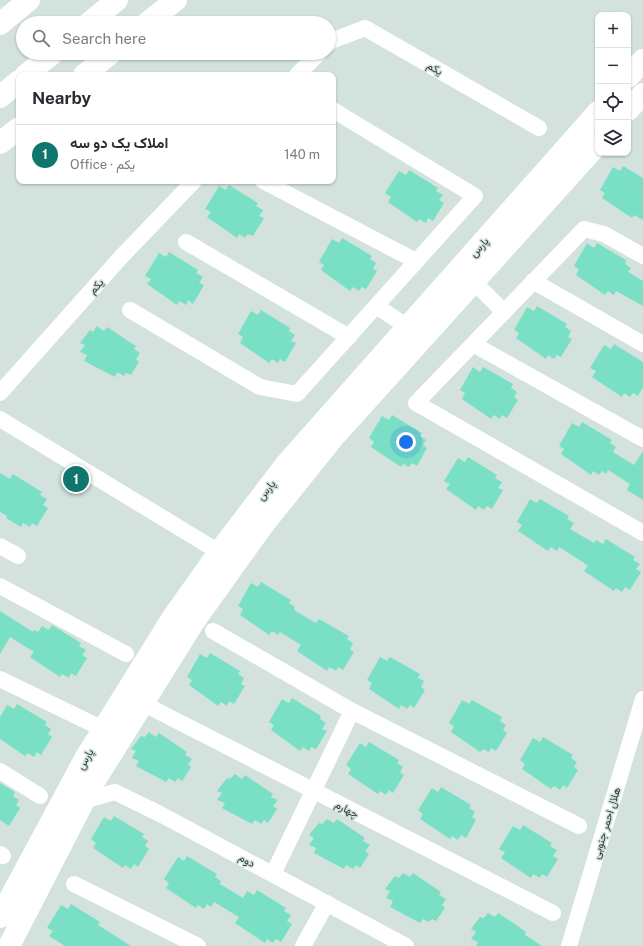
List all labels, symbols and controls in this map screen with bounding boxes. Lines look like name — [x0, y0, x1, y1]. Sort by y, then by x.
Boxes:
map controls — [595, 12, 631, 156]
button: + — [595, 12, 631, 48]
search box — [16, 16, 336, 60]
icon: search — [30, 27, 52, 49]
text: Search here — [62, 30, 146, 47]
button: − — [595, 48, 631, 84]
street label: یکم — [424, 59, 445, 79]
button: locate — [595, 84, 631, 120]
text: Nearby — [32, 88, 91, 108]
button: layers — [595, 120, 631, 156]
text: املاک یک دو سه — [70, 134, 168, 151]
text: 1 — [42, 147, 48, 162]
text: 140 m — [284, 147, 320, 162]
text: Office · یکم — [70, 157, 135, 172]
street label: پارس — [467, 235, 492, 261]
street label: یکم — [86, 276, 107, 297]
your location — [396, 432, 416, 452]
pin: 1 — [63, 464, 89, 494]
street label: پارس — [254, 478, 279, 504]
street label: پارس — [74, 746, 97, 773]
street label: هلال احمر جنوبی — [589, 785, 624, 861]
street label: چهارم — [332, 798, 361, 822]
street label: دوم — [236, 851, 257, 871]

